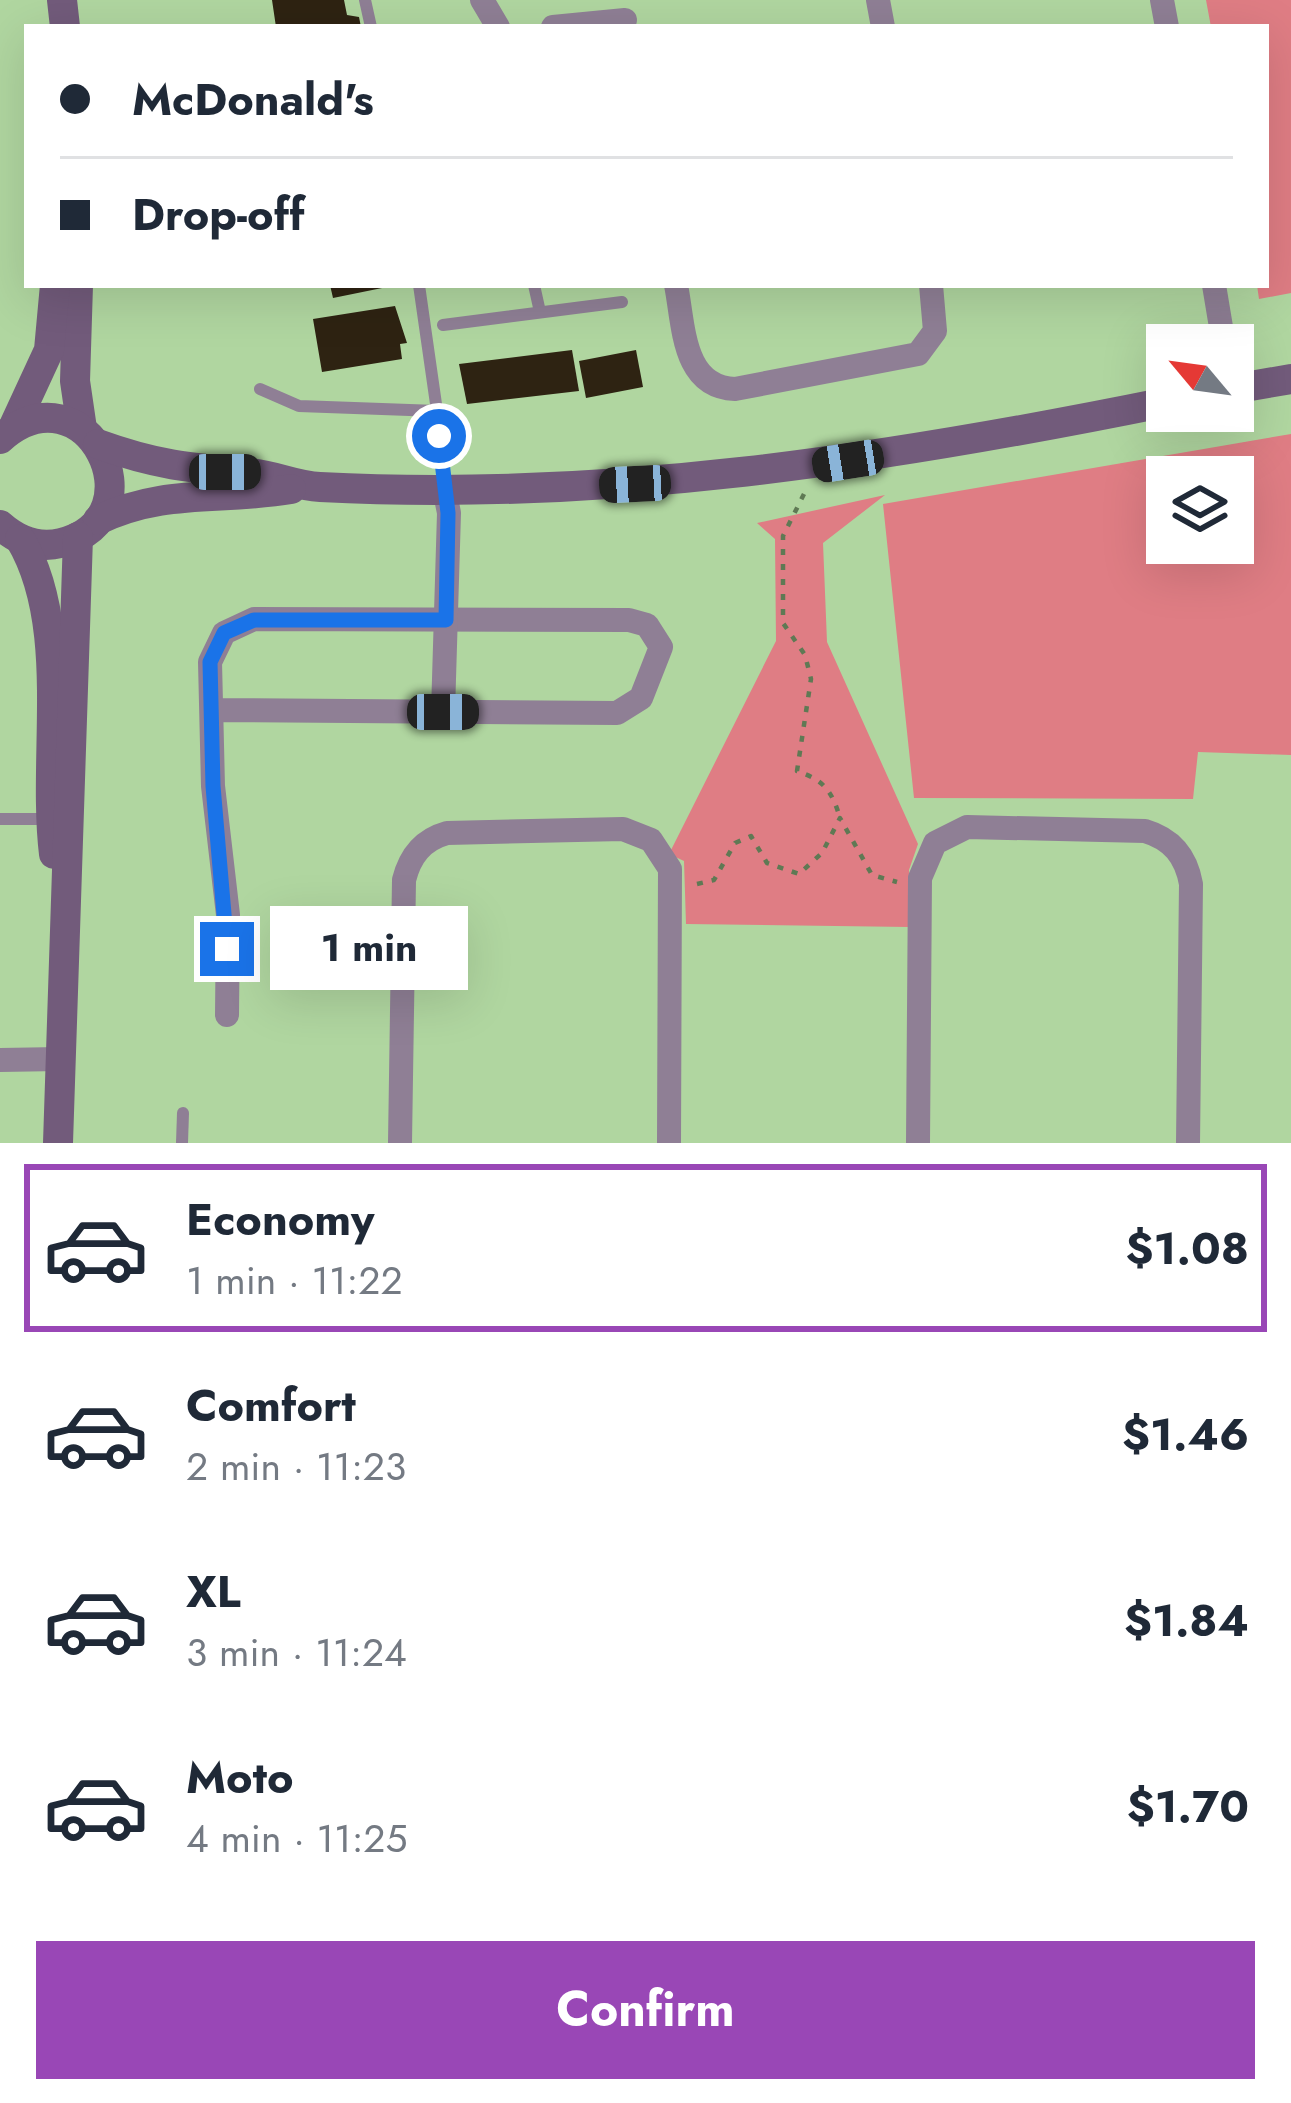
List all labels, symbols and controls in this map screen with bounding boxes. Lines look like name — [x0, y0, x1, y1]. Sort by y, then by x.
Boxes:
text: McDonald's — [132, 67, 374, 132]
text: Drop-off — [132, 182, 305, 247]
north arrow — [1146, 324, 1254, 432]
map controls — [1146, 324, 1254, 564]
route start — [412, 409, 466, 463]
car — [810, 438, 886, 484]
car — [189, 454, 261, 490]
button: layers — [1146, 456, 1254, 564]
car — [598, 464, 672, 504]
car — [407, 694, 479, 730]
callout: 1 min — [269, 907, 467, 991]
text: 1 min — [321, 919, 417, 976]
route end — [200, 922, 254, 976]
text: Economy — [186, 1187, 374, 1252]
icon: car — [42, 1194, 150, 1302]
text: $1.08 — [1126, 1216, 1249, 1281]
text: 1 min · 11:22 — [186, 1252, 403, 1309]
text: Comfort — [186, 1373, 356, 1438]
icon: car — [42, 1380, 150, 1488]
text: $1.46 — [1122, 1402, 1249, 1467]
text: 2 min · 11:23 — [186, 1438, 406, 1495]
text: XL — [186, 1559, 241, 1624]
icon: car — [42, 1566, 150, 1674]
text: $1.84 — [1124, 1588, 1249, 1653]
text: 3 min · 11:24 — [186, 1624, 407, 1681]
text: Moto — [186, 1745, 294, 1810]
icon: car — [42, 1752, 150, 1860]
text: $1.70 — [1127, 1774, 1249, 1839]
text: 4 min · 11:25 — [186, 1810, 408, 1867]
button: Confirm — [36, 1941, 1255, 2079]

